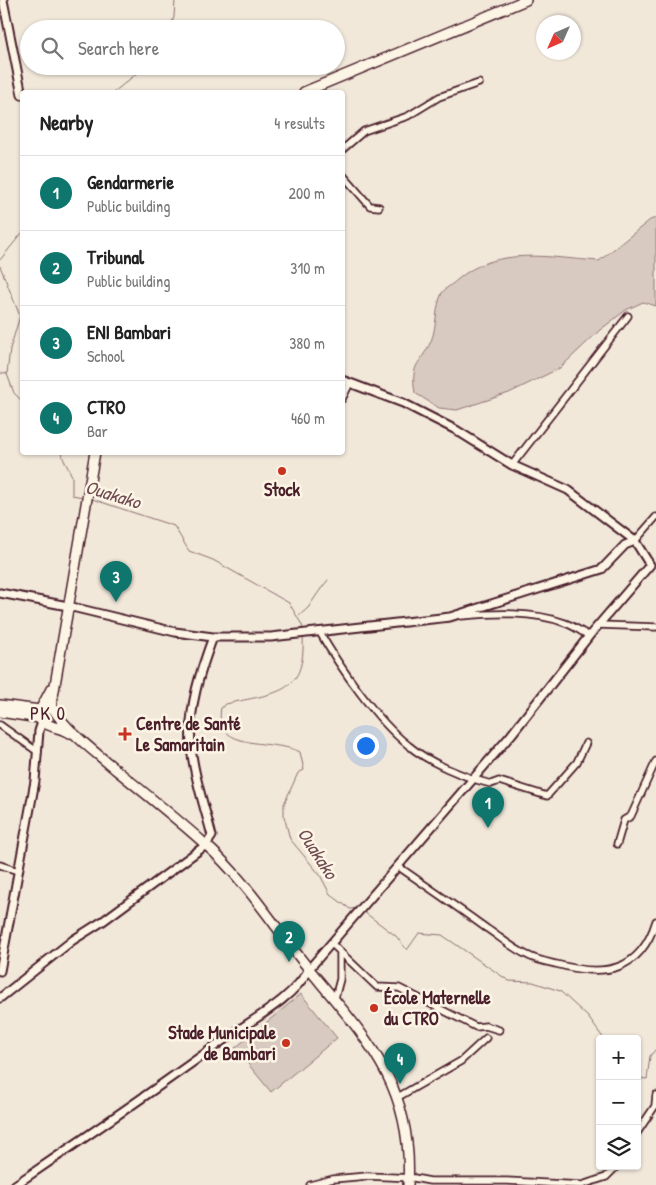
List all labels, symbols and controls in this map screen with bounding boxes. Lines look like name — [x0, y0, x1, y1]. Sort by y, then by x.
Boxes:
north arrow — [536, 15, 581, 60]
search box — [20, 20, 345, 75]
icon: search — [38, 34, 66, 62]
text: Search here — [78, 35, 159, 61]
text: Nearby — [40, 108, 93, 137]
text: 4 results — [274, 112, 325, 134]
text: Gendarmerie — [87, 169, 174, 195]
text: 1 — [53, 182, 59, 204]
text: 200 m — [289, 182, 325, 204]
text: Public building — [87, 195, 170, 217]
text: Tribunal — [87, 244, 144, 270]
text: 2 — [52, 257, 60, 279]
text: 310 m — [290, 257, 325, 279]
text: Public building — [87, 270, 170, 292]
text: ENI Bambari — [87, 319, 171, 345]
text: 3 — [52, 332, 60, 354]
text: 380 m — [289, 332, 325, 354]
text: School — [87, 345, 124, 367]
text: CTRO — [87, 394, 126, 420]
text: 4 — [53, 407, 59, 429]
text: 460 m — [291, 407, 325, 429]
text: Bar — [87, 420, 108, 442]
marker: Stock — [276, 465, 288, 477]
water label: Ouakako — [82, 473, 145, 515]
place label: Stock — [264, 477, 301, 502]
pin: 3 — [100, 561, 132, 602]
district label: PK 0 — [30, 700, 66, 726]
place label: Centre de Santé Le Samaritain — [136, 711, 242, 757]
marker: Centre de Santé Le Samaritain — [118, 727, 132, 741]
your location — [353, 733, 379, 759]
pin: 1 — [472, 787, 504, 828]
water label: Ouakako — [292, 822, 345, 885]
pin: 2 — [273, 921, 305, 962]
place label: École Maternelle du CTRO — [384, 985, 491, 1031]
marker: École Maternelle du CTRO — [368, 1002, 380, 1014]
place label: Stade Municipale de Bambari — [168, 1020, 277, 1066]
map controls — [596, 1035, 641, 1170]
button: + — [596, 1035, 641, 1080]
marker: Stade Municipale de Bambari — [280, 1037, 292, 1049]
pin: 4 — [384, 1043, 416, 1084]
button: − — [596, 1080, 641, 1125]
button: layers — [596, 1125, 641, 1170]

